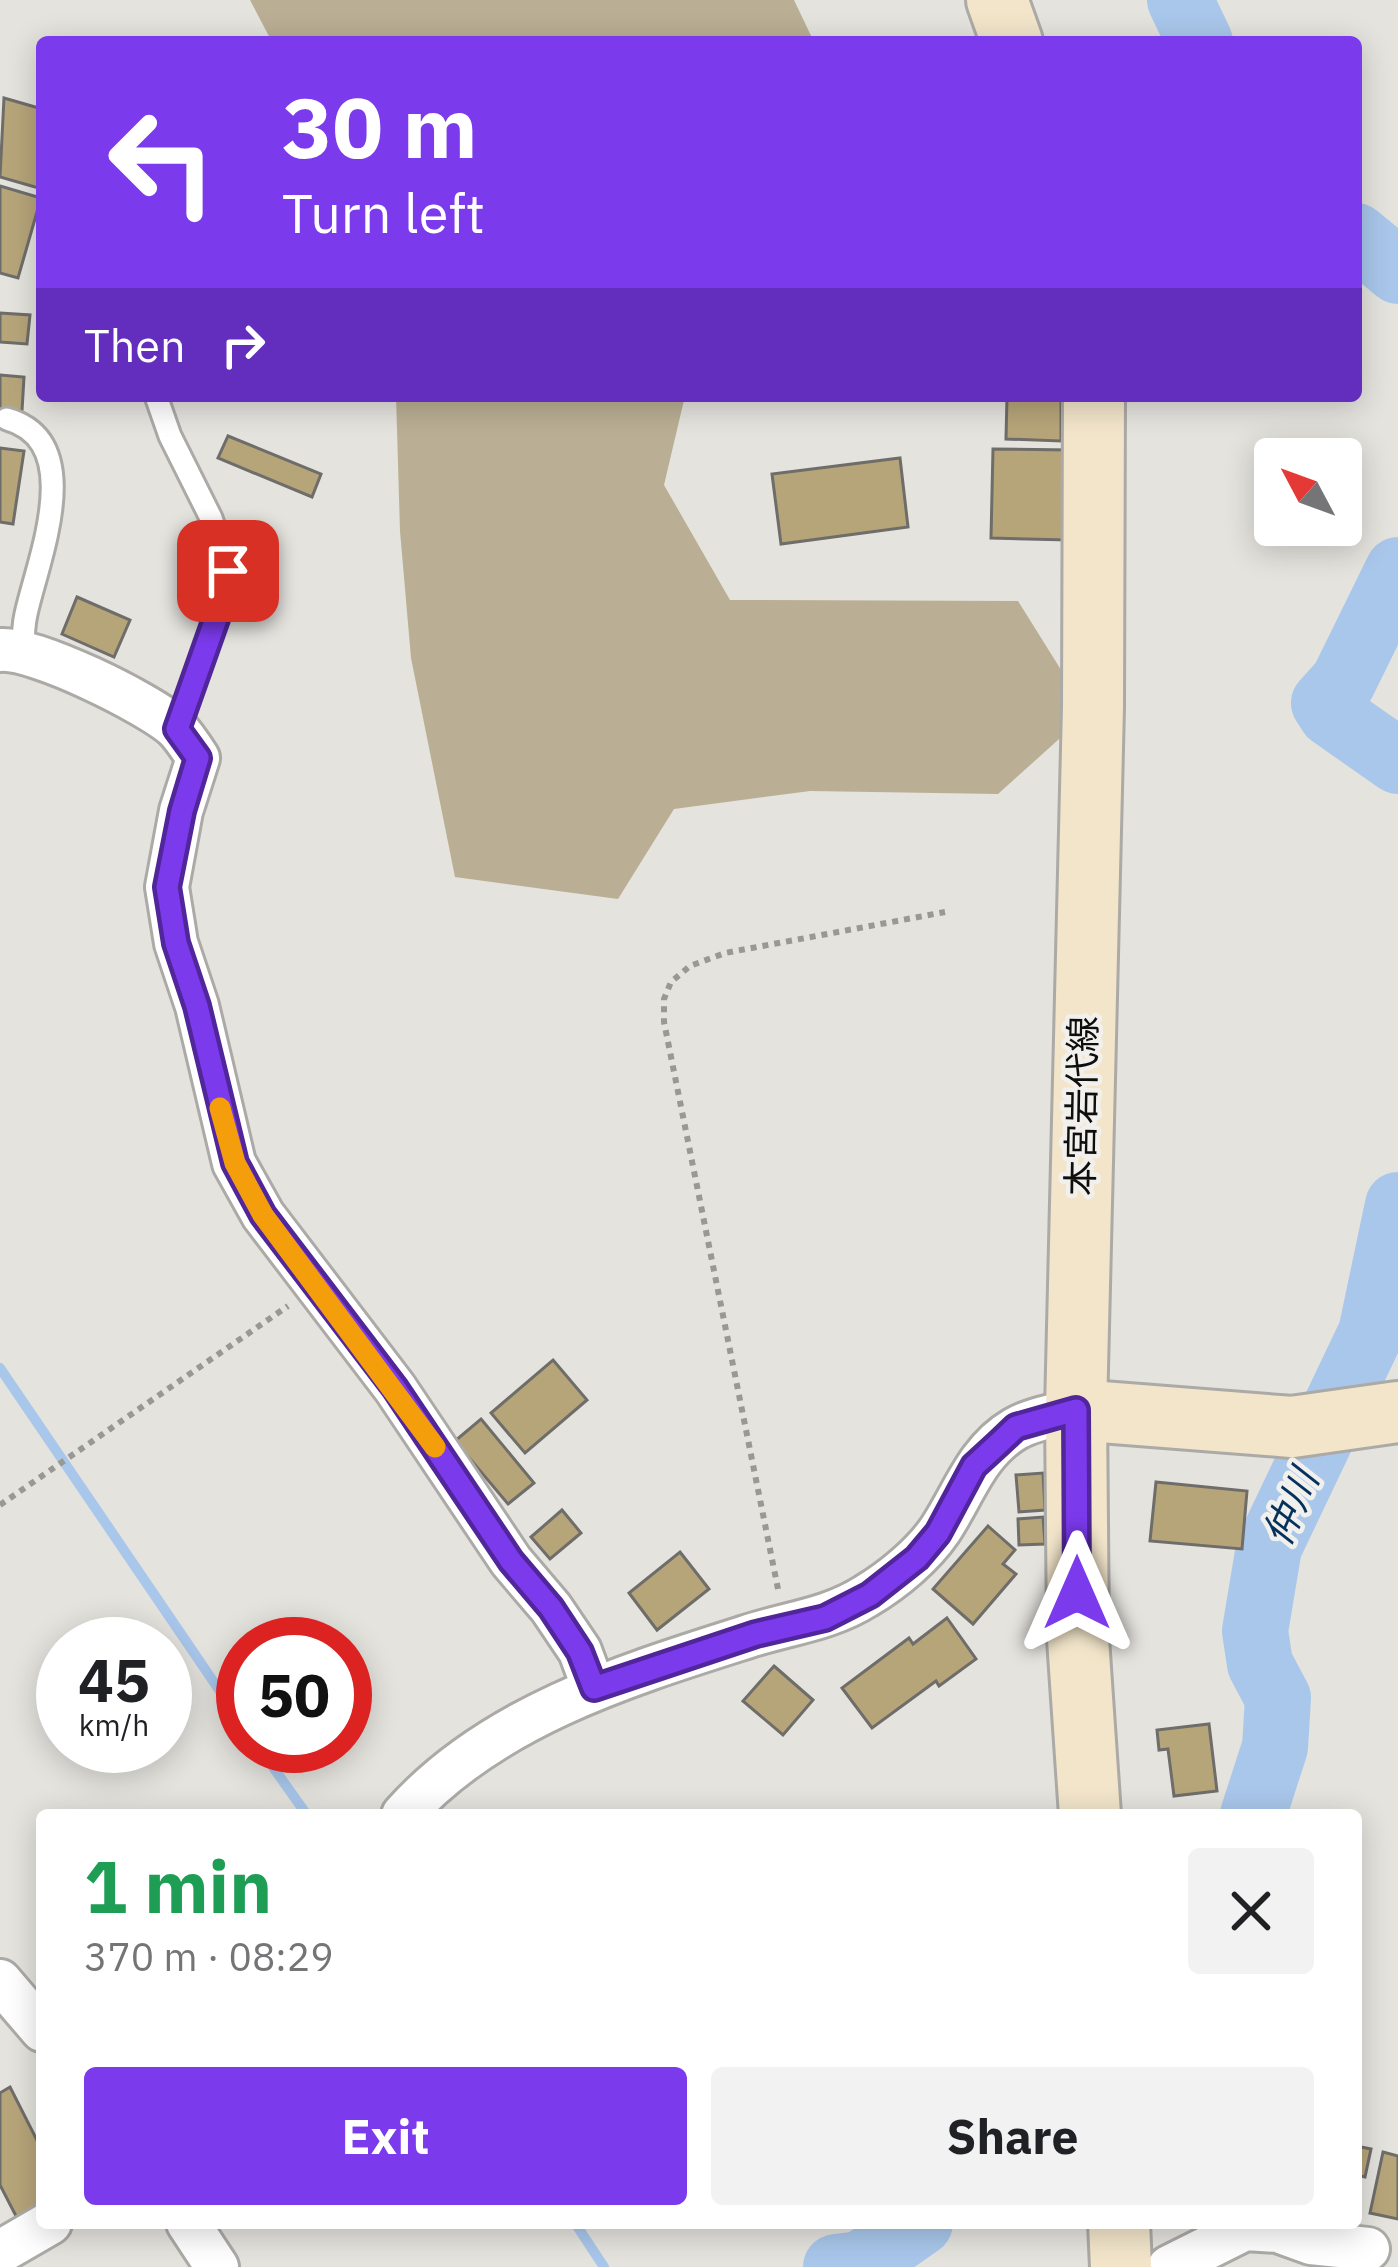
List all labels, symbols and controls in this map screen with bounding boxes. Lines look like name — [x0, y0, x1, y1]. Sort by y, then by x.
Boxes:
text: 30 m — [282, 72, 478, 181]
icon: left — [84, 84, 240, 240]
text: Turn left — [282, 178, 485, 248]
icon: right — [210, 312, 276, 378]
text: Then — [84, 316, 186, 374]
north arrow — [1254, 438, 1362, 546]
map controls — [1254, 438, 1362, 546]
pin — [177, 520, 279, 622]
icon: arrive — [195, 538, 261, 604]
street label: 本宮岩代線 — [1056, 1016, 1106, 1196]
water label: 仲川 — [1251, 1457, 1331, 1553]
position arrow — [1014, 1530, 1140, 1656]
speed limit sign: 50 — [216, 1617, 372, 1773]
text: 45 — [78, 1640, 150, 1719]
text: km/h — [79, 1705, 149, 1744]
text: 1 min — [84, 1839, 272, 1933]
button: close — [1188, 1848, 1314, 1974]
text: 370 m · 08:29 — [84, 1931, 334, 1982]
button: Exit — [84, 2067, 687, 2205]
button: Share — [711, 2067, 1314, 2205]

